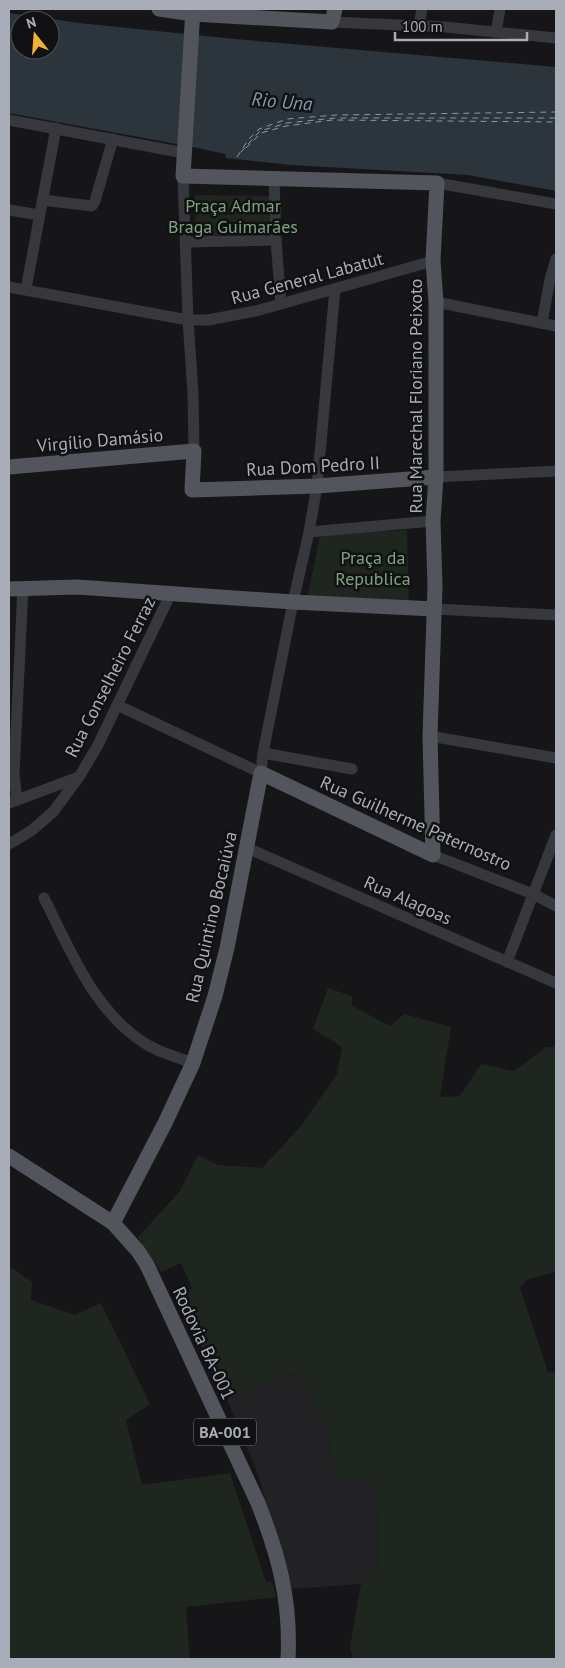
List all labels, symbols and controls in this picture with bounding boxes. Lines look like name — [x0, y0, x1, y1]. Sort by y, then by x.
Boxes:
north arrow — [10, 10, 60, 60]
scale bar — [395, 10, 528, 42]
text: N — [24, 13, 38, 33]
text: 100 m — [402, 17, 443, 36]
water label: Rio Una — [251, 86, 314, 116]
park label: Praça Admar Braga Guimarães — [168, 194, 298, 238]
street label: Rua General Labatut — [228, 247, 386, 309]
street label: Rua Marechal Floriano Peixoto — [404, 279, 427, 513]
street label: Virgílio Damásio — [35, 423, 164, 457]
street label: Rua Dom Pedro II — [245, 451, 381, 481]
park label: Praça da Republica — [335, 546, 411, 590]
street label: Rua Conselheiro Ferraz — [60, 593, 160, 761]
street label: Rua Guilherme Paternostro — [317, 770, 515, 876]
street label: Rua Quintino Bocaiúva — [180, 829, 242, 1005]
street label: Rua Alagoas — [360, 870, 456, 930]
street label: Rodovia BA-001 — [168, 1283, 240, 1403]
road number: BA-001 — [194, 1418, 256, 1445]

